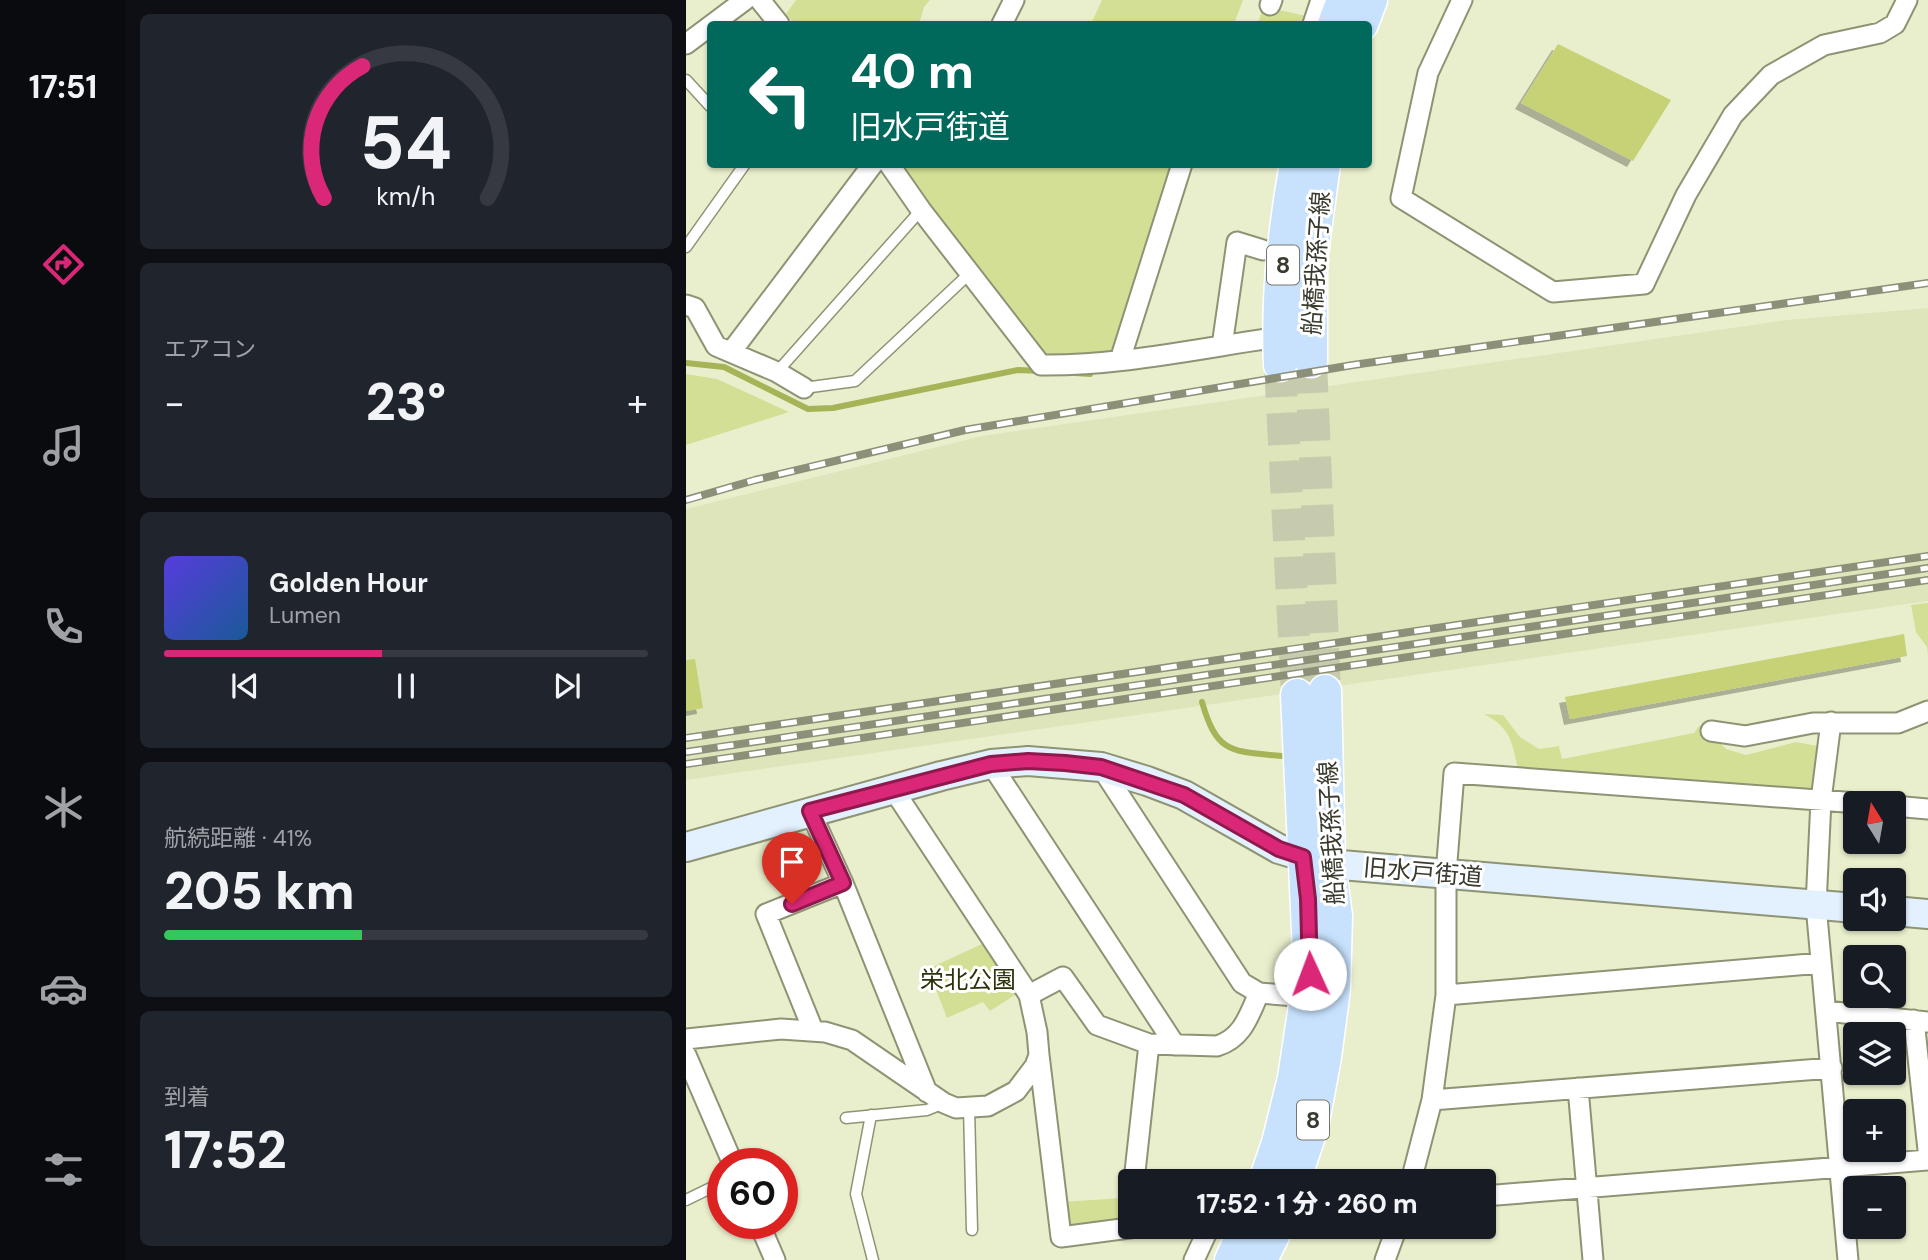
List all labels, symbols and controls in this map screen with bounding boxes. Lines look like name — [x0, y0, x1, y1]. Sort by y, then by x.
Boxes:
text: 40 m — [850, 39, 974, 103]
icon: left — [735, 49, 826, 140]
text: 17:51 — [29, 66, 97, 108]
text: 54 — [360, 96, 452, 191]
text: 旧水戸街道 — [850, 106, 1010, 148]
text: km/h — [376, 179, 436, 212]
street label: 船橋我孫子線 — [1296, 190, 1336, 336]
icon: directions — [39, 240, 88, 289]
road number: 8 — [1267, 246, 1299, 284]
text: エアコン — [164, 334, 256, 364]
text: 23° — [366, 368, 446, 436]
text: − — [164, 378, 185, 428]
text: + — [627, 378, 648, 428]
icon: music — [39, 421, 88, 470]
text: Golden Hour — [269, 566, 428, 600]
text: Lumen — [269, 600, 341, 630]
icon: phone — [39, 602, 88, 651]
icon: previous — [226, 667, 264, 705]
icon: pause — [387, 667, 425, 705]
icon: next — [548, 667, 586, 705]
street label: 船橋我孫子線 — [1312, 760, 1350, 906]
icon: climate — [39, 783, 88, 832]
north arrow — [1843, 791, 1906, 854]
map controls — [1843, 791, 1906, 1239]
text: 航続距離 · 41% — [164, 823, 312, 853]
pin — [762, 832, 822, 904]
icon: arrive — [773, 843, 811, 881]
street label: 旧水戸街道 — [1362, 851, 1484, 893]
text: 205 km — [164, 857, 355, 925]
button: sound — [1843, 868, 1906, 931]
position arrow — [1273, 937, 1347, 1011]
button: search — [1843, 945, 1906, 1008]
icon: car — [39, 964, 88, 1013]
park label: 栄北公園 — [920, 964, 1016, 995]
button: layers — [1843, 1022, 1906, 1085]
text: 到着 — [164, 1082, 210, 1112]
button: + — [1843, 1099, 1906, 1162]
road number: 8 — [1297, 1100, 1329, 1140]
text: 17:52 — [164, 1116, 287, 1184]
icon: filters — [39, 1145, 88, 1194]
speed limit sign: 60 — [707, 1148, 798, 1239]
button: − — [1843, 1176, 1906, 1239]
text: 17:52 · 1 分 · 260 m — [1196, 1187, 1418, 1221]

